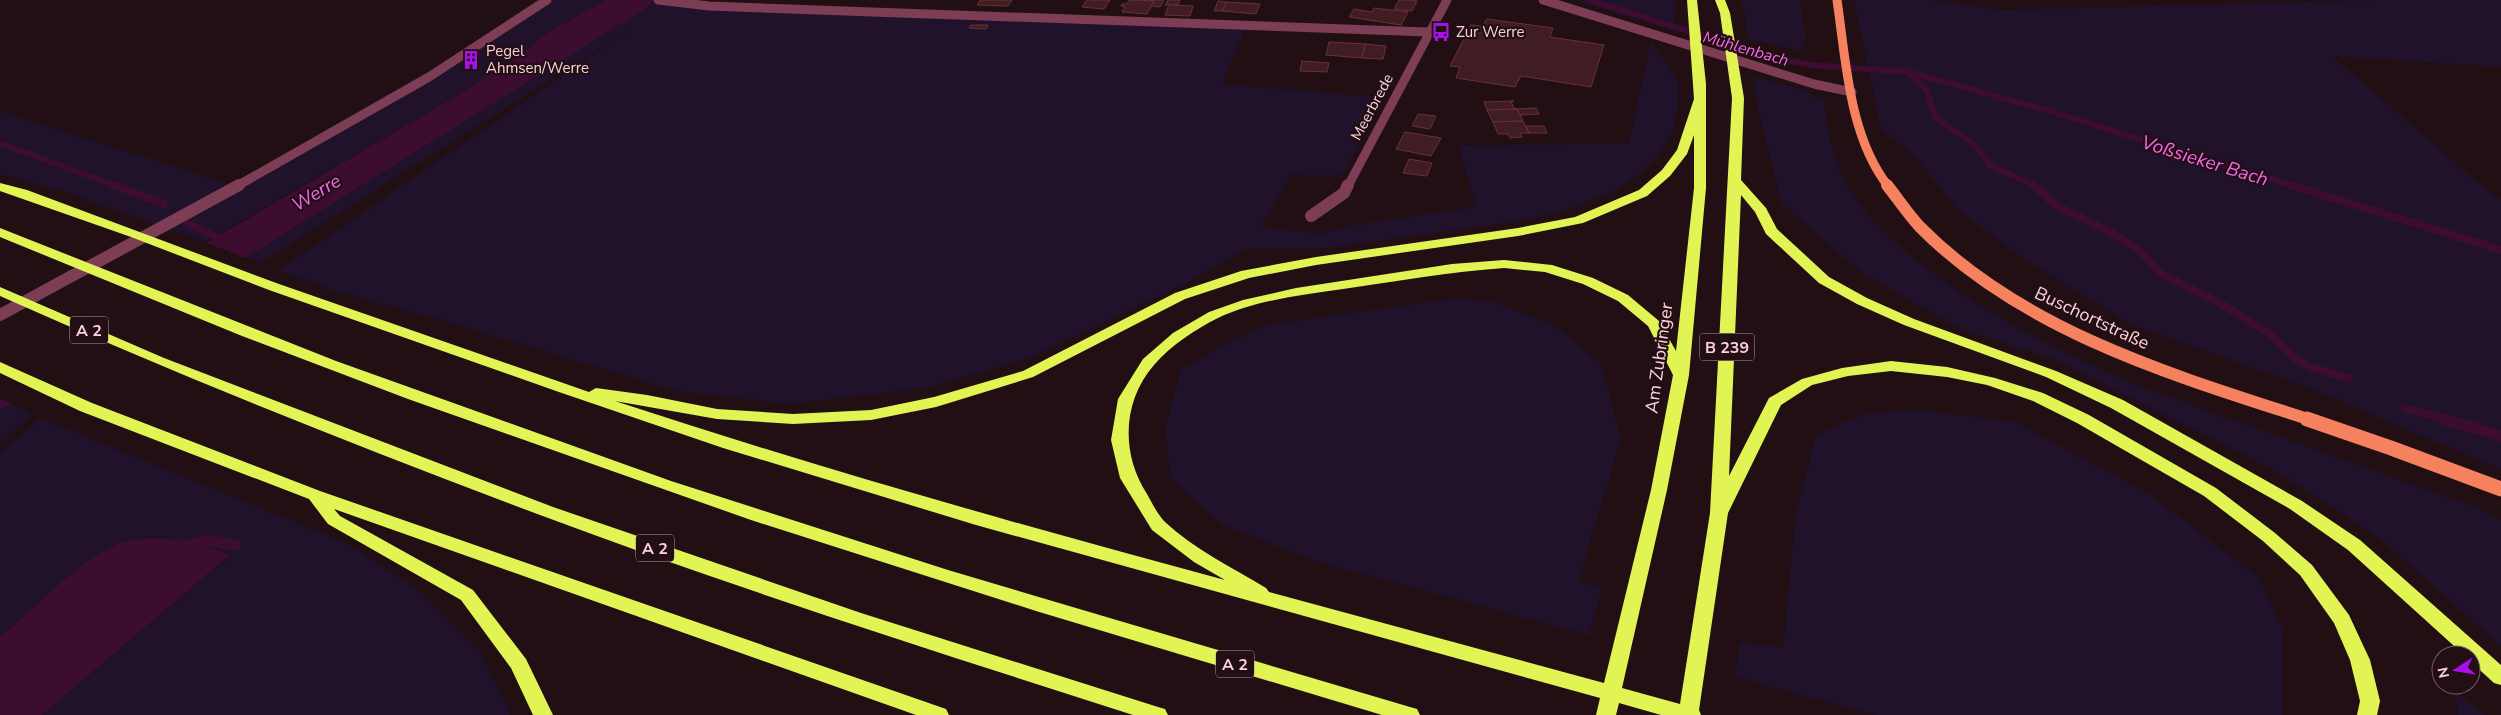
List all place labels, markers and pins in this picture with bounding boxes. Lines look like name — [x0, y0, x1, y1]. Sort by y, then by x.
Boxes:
bus stop icon: Zur Werre — [1430, 21, 1452, 43]
place label: Zur Werre — [1456, 22, 1525, 42]
place label: Pegel Ahmsen/Werre — [486, 41, 589, 78]
building icon: Pegel Ahmsen/Werre — [460, 49, 482, 71]

